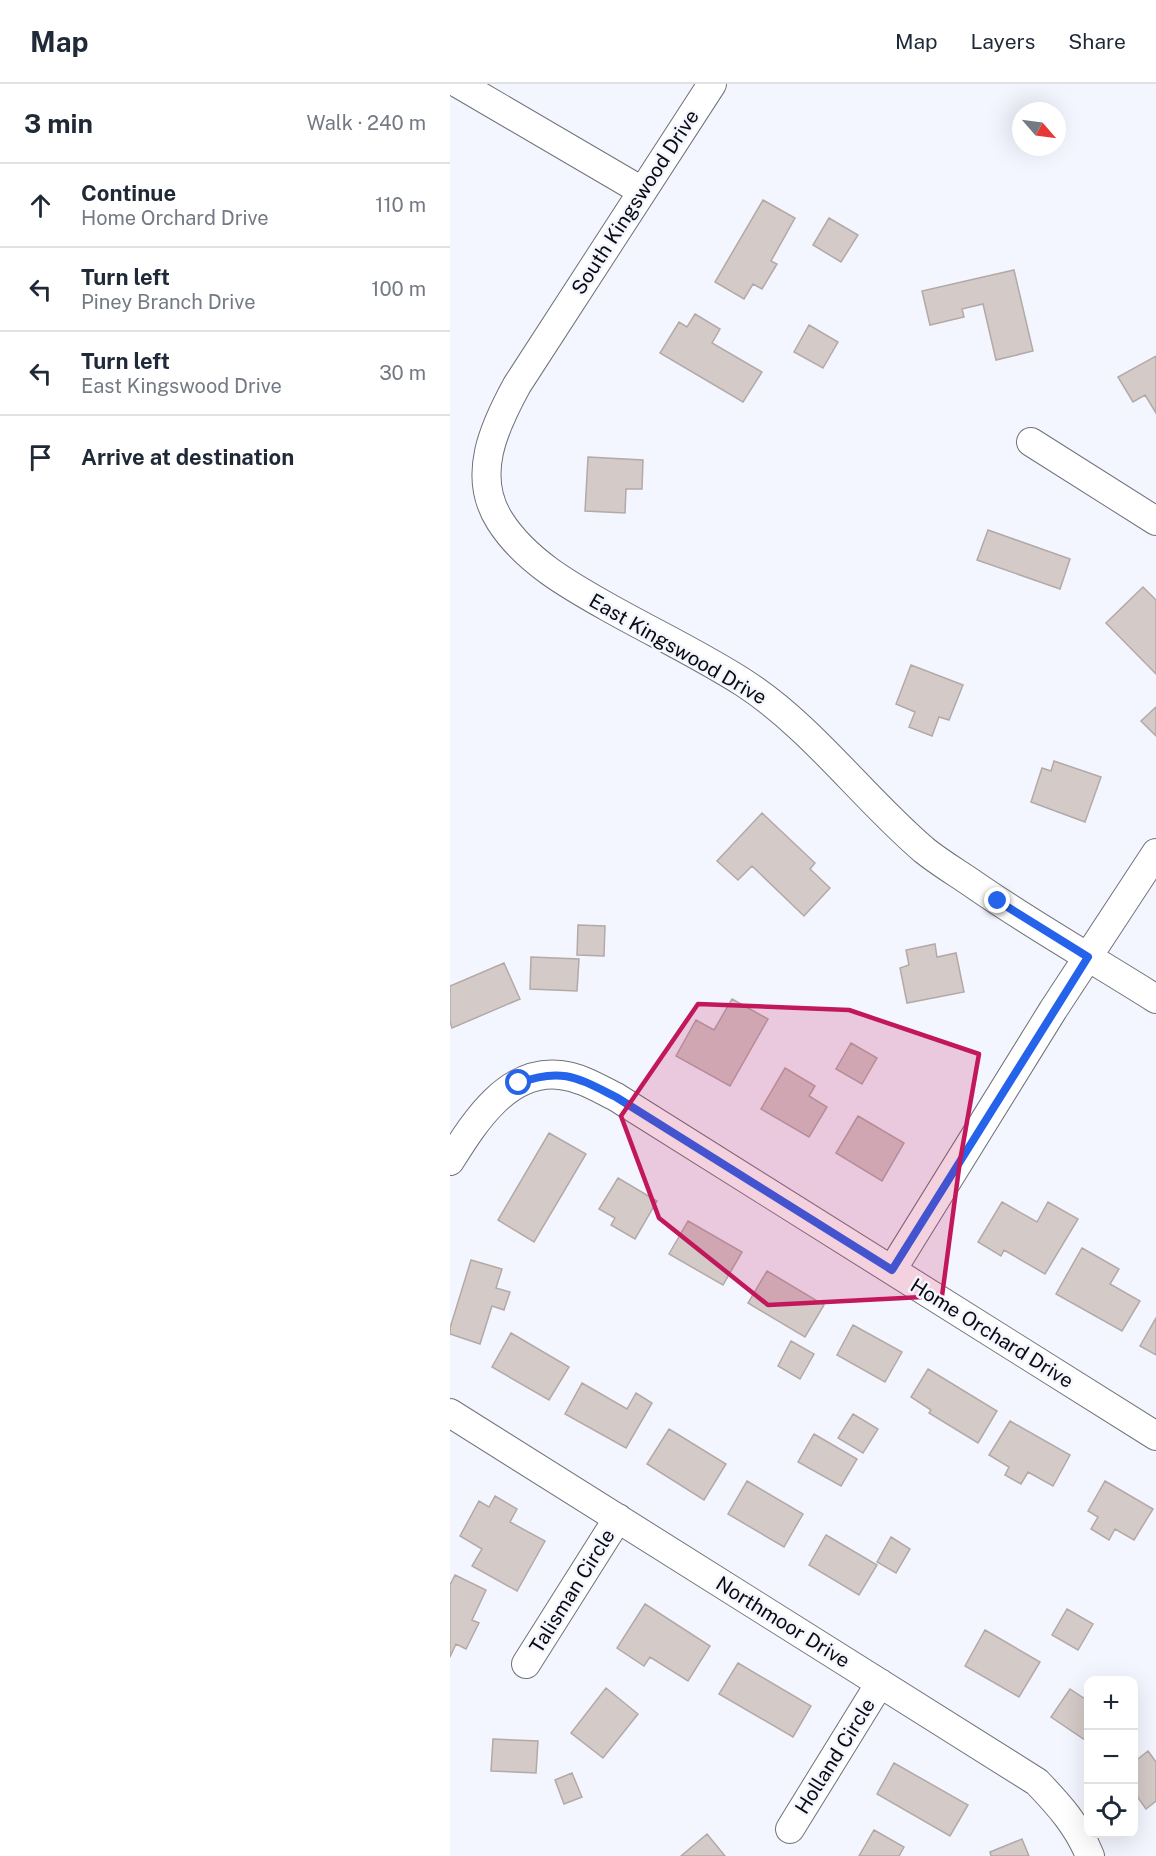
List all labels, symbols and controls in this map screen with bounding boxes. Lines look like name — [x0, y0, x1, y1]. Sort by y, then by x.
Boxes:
text: Map — [30, 25, 89, 58]
text: Map — [895, 29, 938, 54]
text: Layers — [971, 29, 1035, 54]
text: Share — [1068, 29, 1126, 54]
north arrow — [1012, 102, 1066, 156]
street label: South Kingswood Drive — [566, 105, 704, 299]
text: 3 min — [24, 108, 93, 139]
text: Walk · 240 m — [306, 111, 426, 135]
text: Continue — [81, 180, 176, 206]
icon: ahead — [24, 189, 57, 222]
text: 110 m — [375, 193, 426, 217]
text: Home Orchard Drive — [81, 206, 269, 230]
text: Turn left — [81, 264, 170, 290]
icon: left — [24, 273, 57, 306]
text: 100 m — [371, 277, 426, 301]
text: Piney Branch Drive — [81, 290, 256, 314]
text: Turn left — [81, 348, 170, 374]
icon: left — [24, 357, 57, 390]
text: 30 m — [379, 361, 426, 385]
text: East Kingswood Drive — [81, 374, 282, 398]
icon: arrive — [24, 441, 57, 474]
text: Arrive at destination — [81, 444, 294, 470]
street label: East Kingswood Drive — [585, 588, 771, 710]
route end — [984, 887, 1010, 913]
route start — [505, 1069, 531, 1095]
street label: Home Orchard Drive — [906, 1273, 1078, 1393]
street label: Talisman Circle — [524, 1525, 620, 1657]
street label: Northmoor Drive — [712, 1571, 854, 1673]
map controls — [1084, 1676, 1138, 1838]
button: + — [1084, 1676, 1138, 1730]
street label: Holland Circle — [790, 1694, 880, 1818]
button: − — [1084, 1730, 1138, 1784]
button: locate — [1084, 1784, 1138, 1838]

